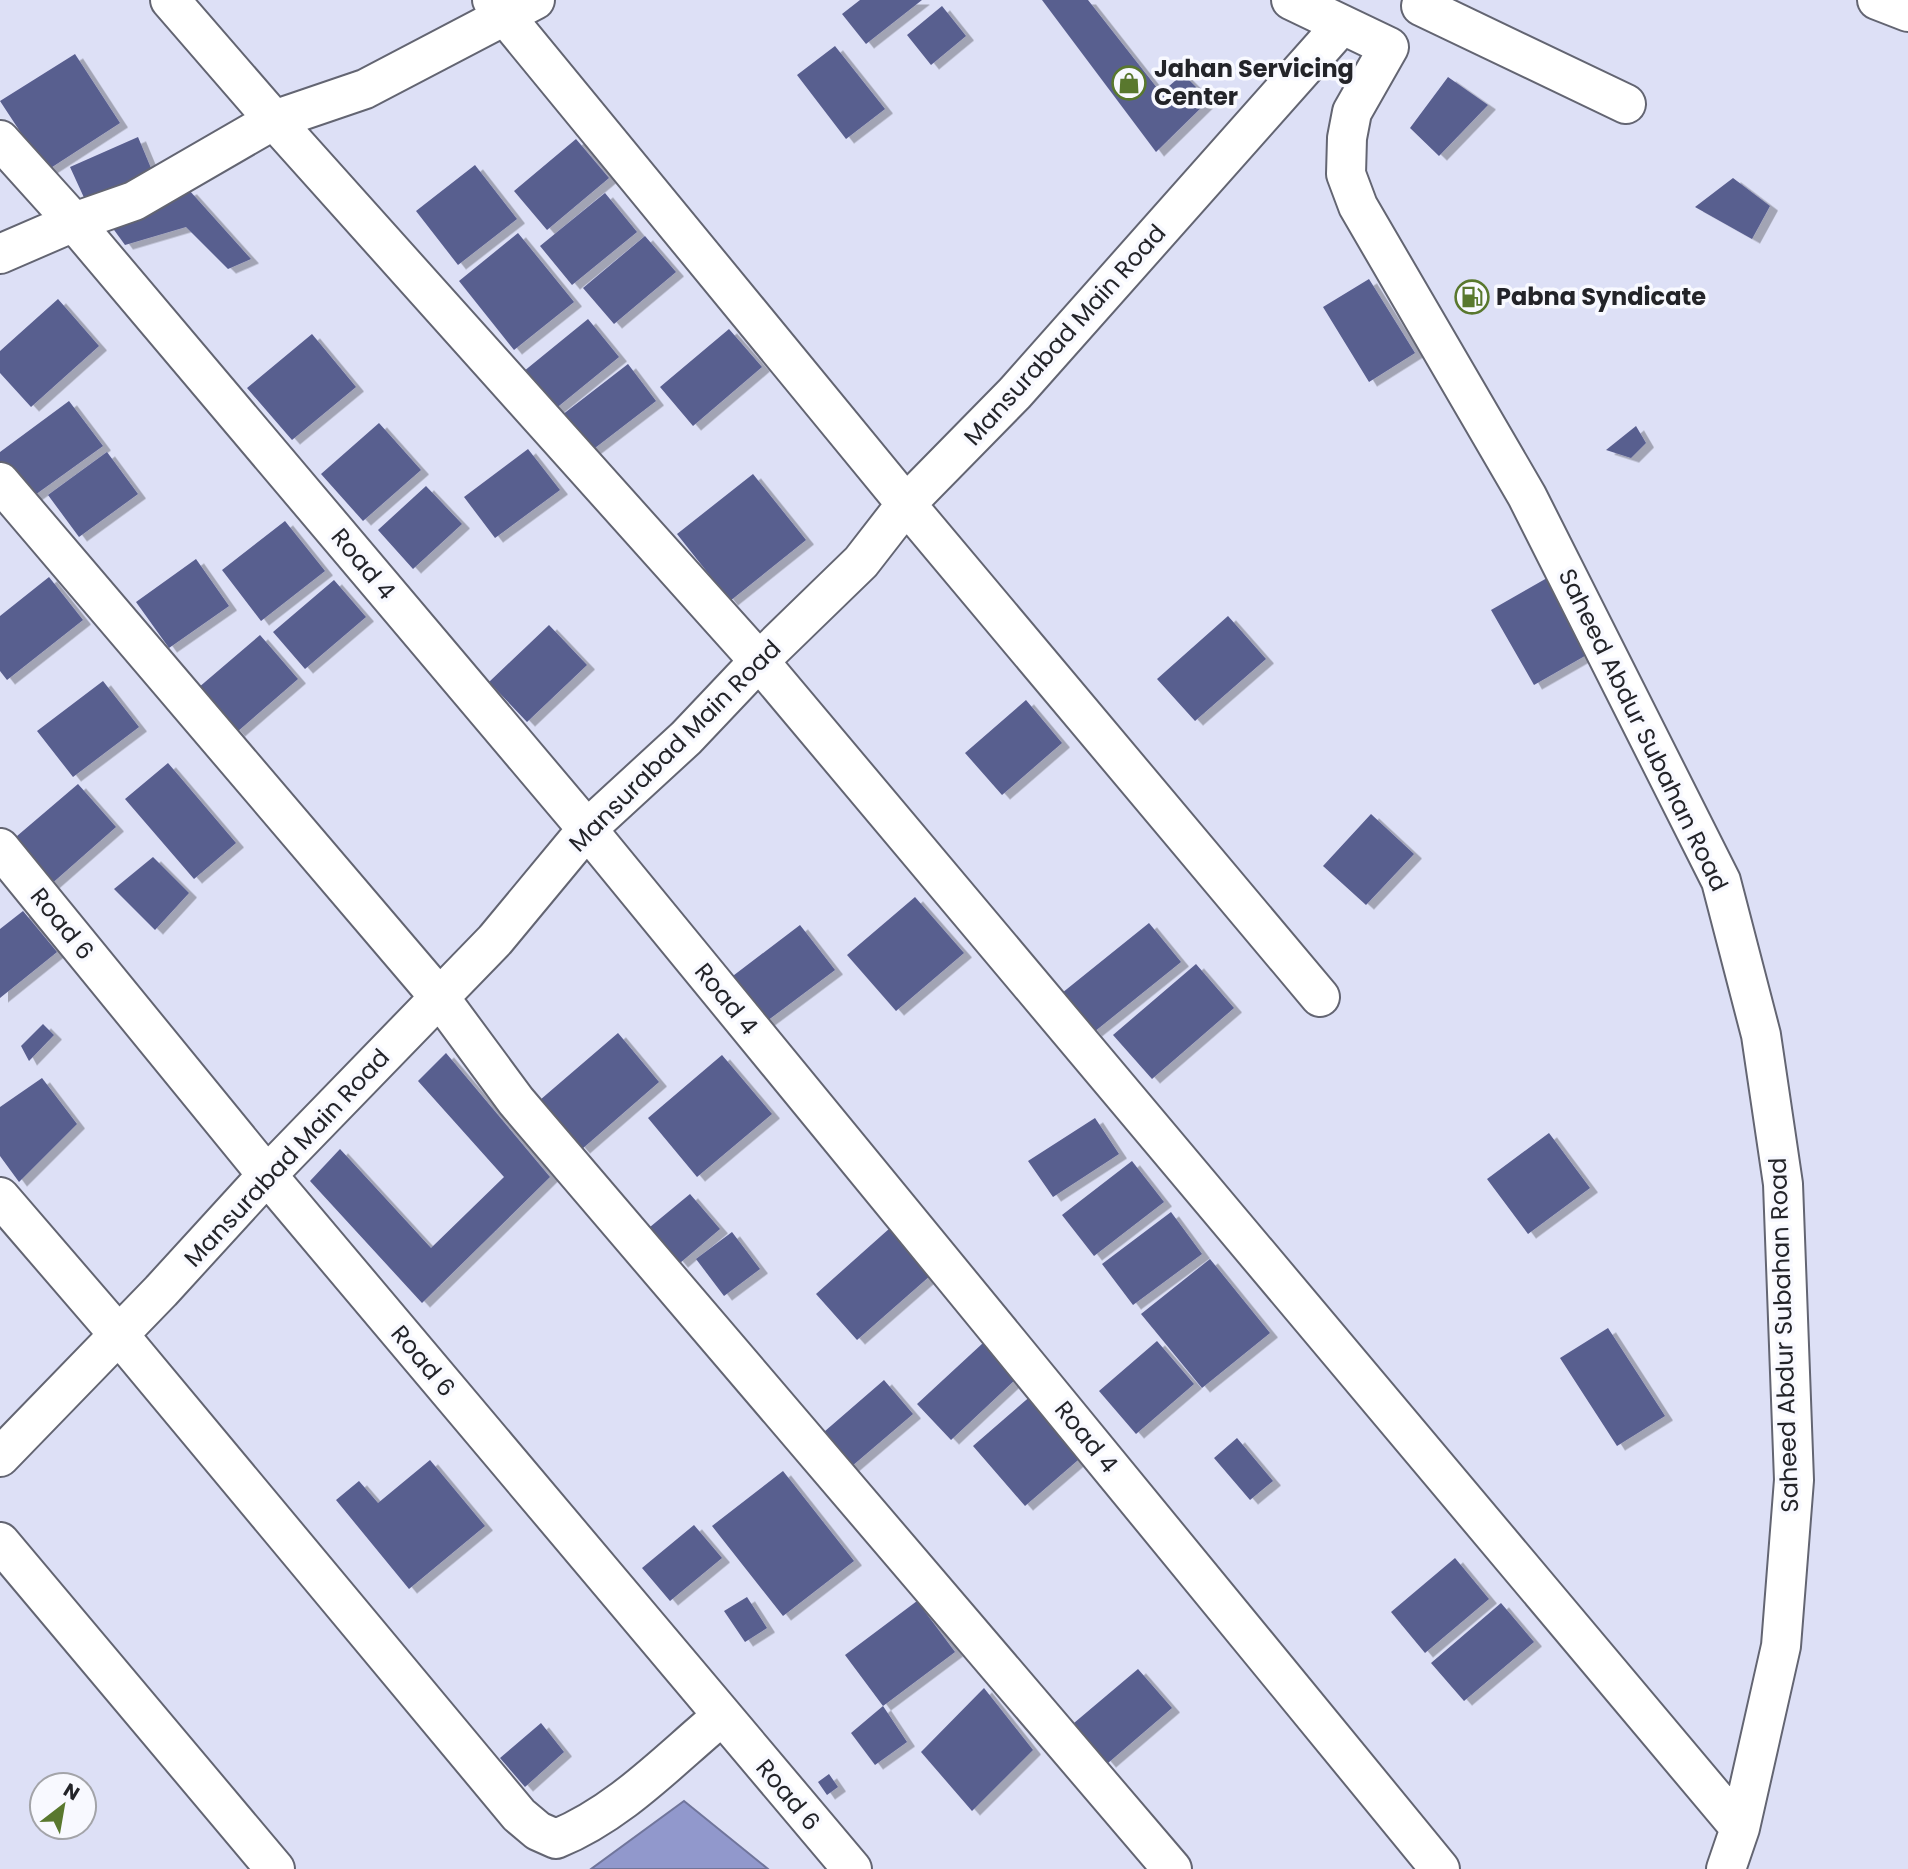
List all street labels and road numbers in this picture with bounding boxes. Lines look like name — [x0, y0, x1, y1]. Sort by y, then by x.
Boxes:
street label: Mansurabad Main Road — [956, 217, 1173, 452]
street label: Road 4 — [324, 521, 403, 606]
street label: Saheed Abdur Subahan Road — [1551, 563, 1736, 897]
street label: Mansurabad Main Road — [561, 632, 788, 859]
street label: Road 6 — [23, 881, 102, 967]
street label: Road 4 — [687, 956, 766, 1042]
street label: Mansurabad Main Road — [177, 1041, 397, 1274]
street label: Saheed Abdur Subahan Road — [1761, 1157, 1806, 1513]
street label: Road 6 — [384, 1318, 463, 1403]
street label: Road 4 — [1047, 1394, 1126, 1480]
street label: Road 6 — [749, 1752, 828, 1837]

